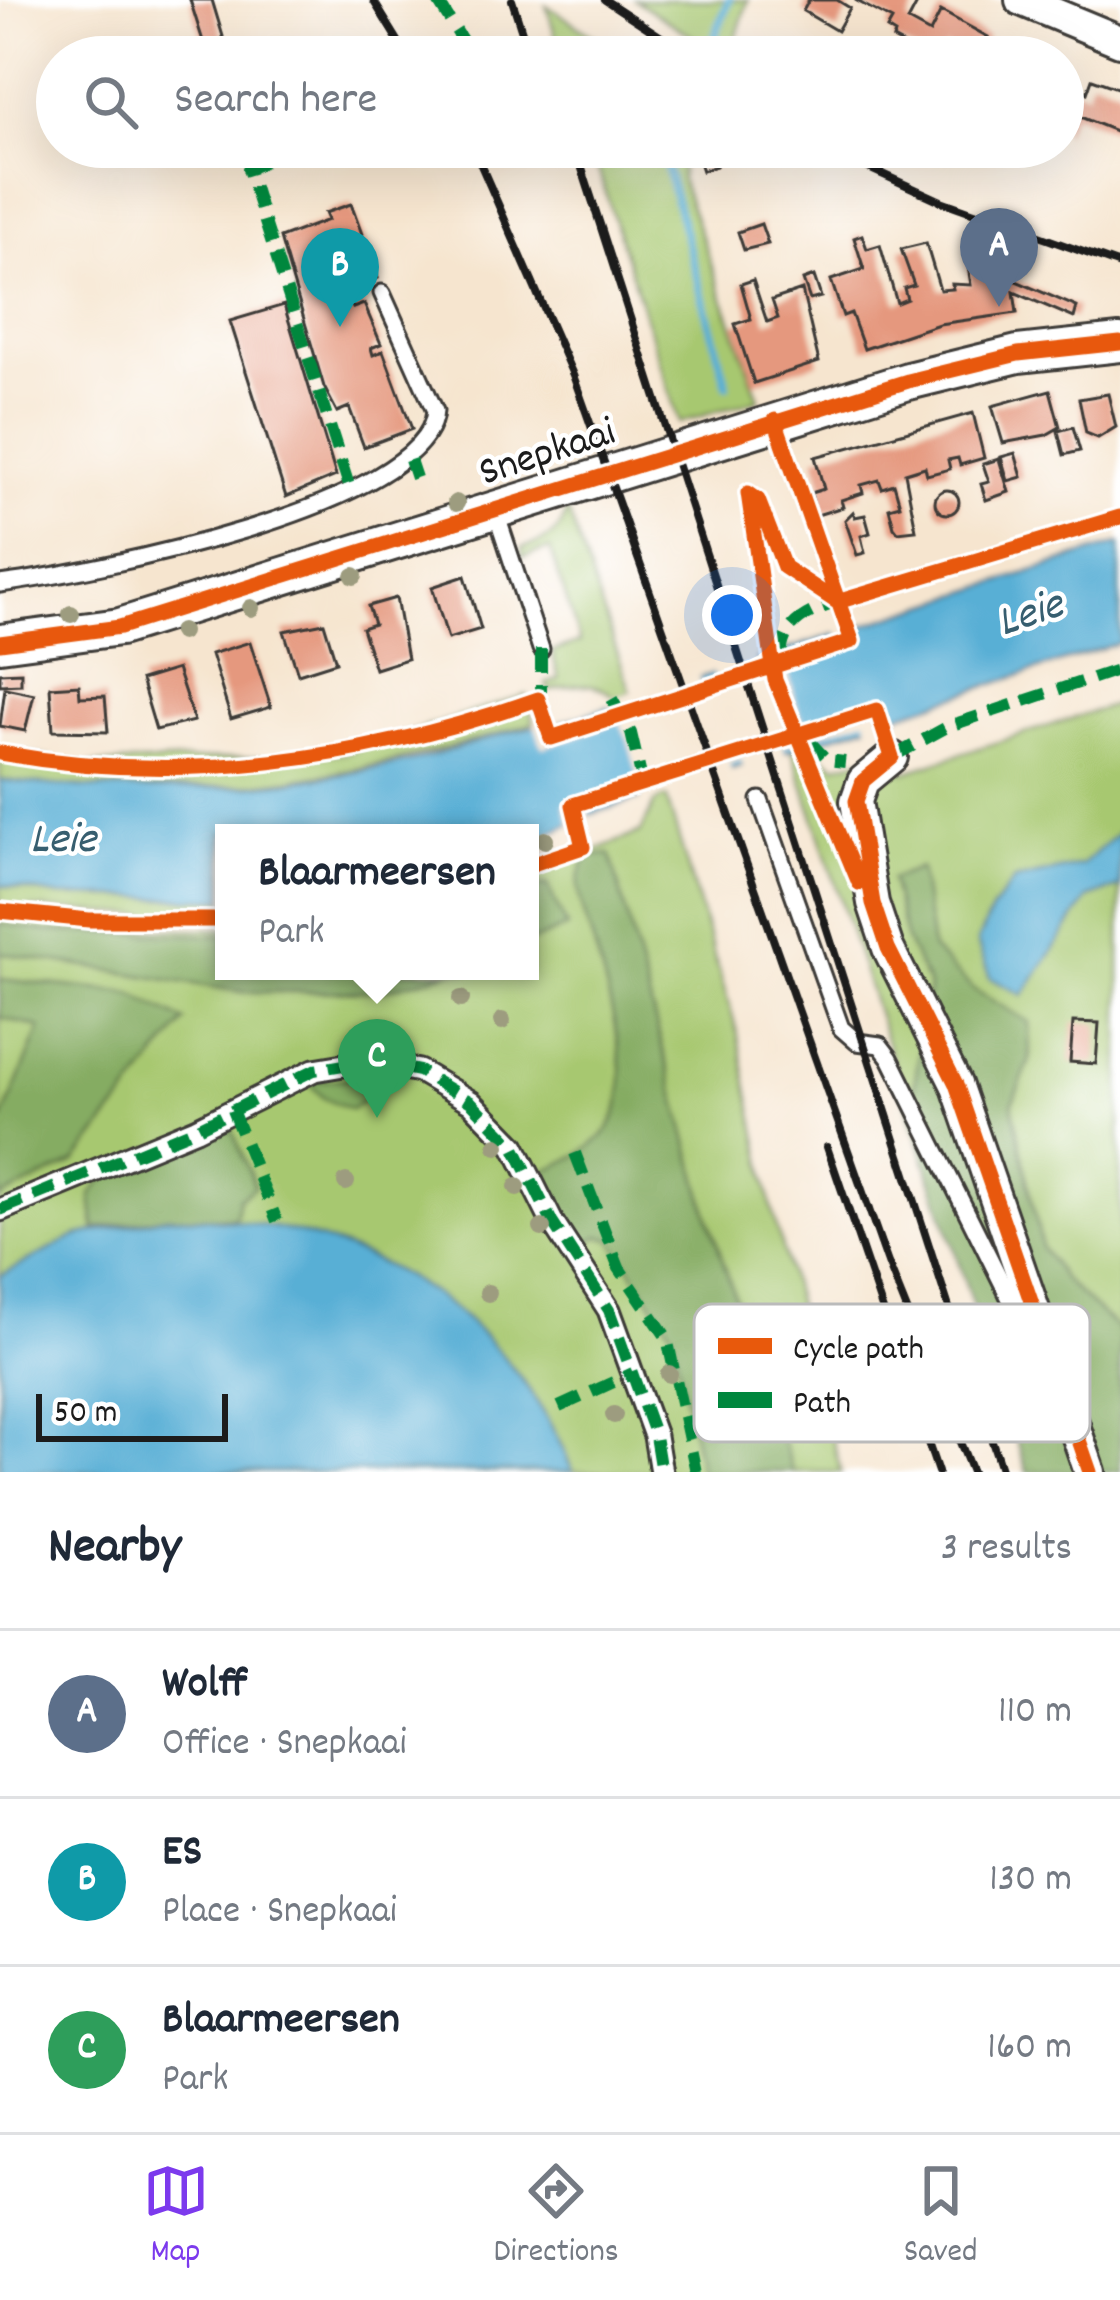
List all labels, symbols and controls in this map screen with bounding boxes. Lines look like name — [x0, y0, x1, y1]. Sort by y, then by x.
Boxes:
search box — [36, 36, 1084, 168]
icon: search — [78, 69, 144, 135]
text: Search here — [174, 70, 377, 134]
pin: A — [960, 208, 1038, 307]
pin: B — [301, 228, 379, 327]
street label: Snepkaai — [472, 405, 624, 505]
water label: Leie — [989, 574, 1075, 657]
your location — [702, 585, 762, 645]
water label: Leie — [30, 810, 98, 874]
popup — [215, 824, 539, 980]
text: Blaarmeersen — [258, 843, 496, 907]
text: Park — [258, 907, 325, 962]
pin: C — [338, 1019, 416, 1118]
legend — [694, 1304, 1090, 1442]
text: Cycle path — [793, 1328, 924, 1375]
text: Path — [793, 1382, 851, 1429]
scale bar — [36, 1388, 228, 1441]
text: 50 m — [54, 1391, 118, 1438]
text: Nearby — [48, 1514, 181, 1586]
text: 3 results — [941, 1523, 1072, 1578]
text: Wolff — [162, 1654, 249, 1718]
text: A — [76, 1686, 98, 1741]
text: 110 m — [998, 1686, 1072, 1741]
text: Office · Snepkaai — [162, 1718, 407, 1773]
text: ES — [162, 1822, 202, 1886]
text: B — [78, 1854, 96, 1909]
text: 130 m — [989, 1854, 1072, 1909]
text: Place · Snepkaai — [162, 1886, 397, 1941]
text: Blaarmeersen — [162, 1990, 400, 2054]
text: C — [77, 2022, 97, 2077]
text: 160 m — [987, 2022, 1072, 2077]
text: Park — [162, 2054, 228, 2109]
tab: Map — [143, 2158, 209, 2277]
tab: Directions — [494, 2158, 619, 2277]
tab: Saved — [904, 2158, 977, 2277]

